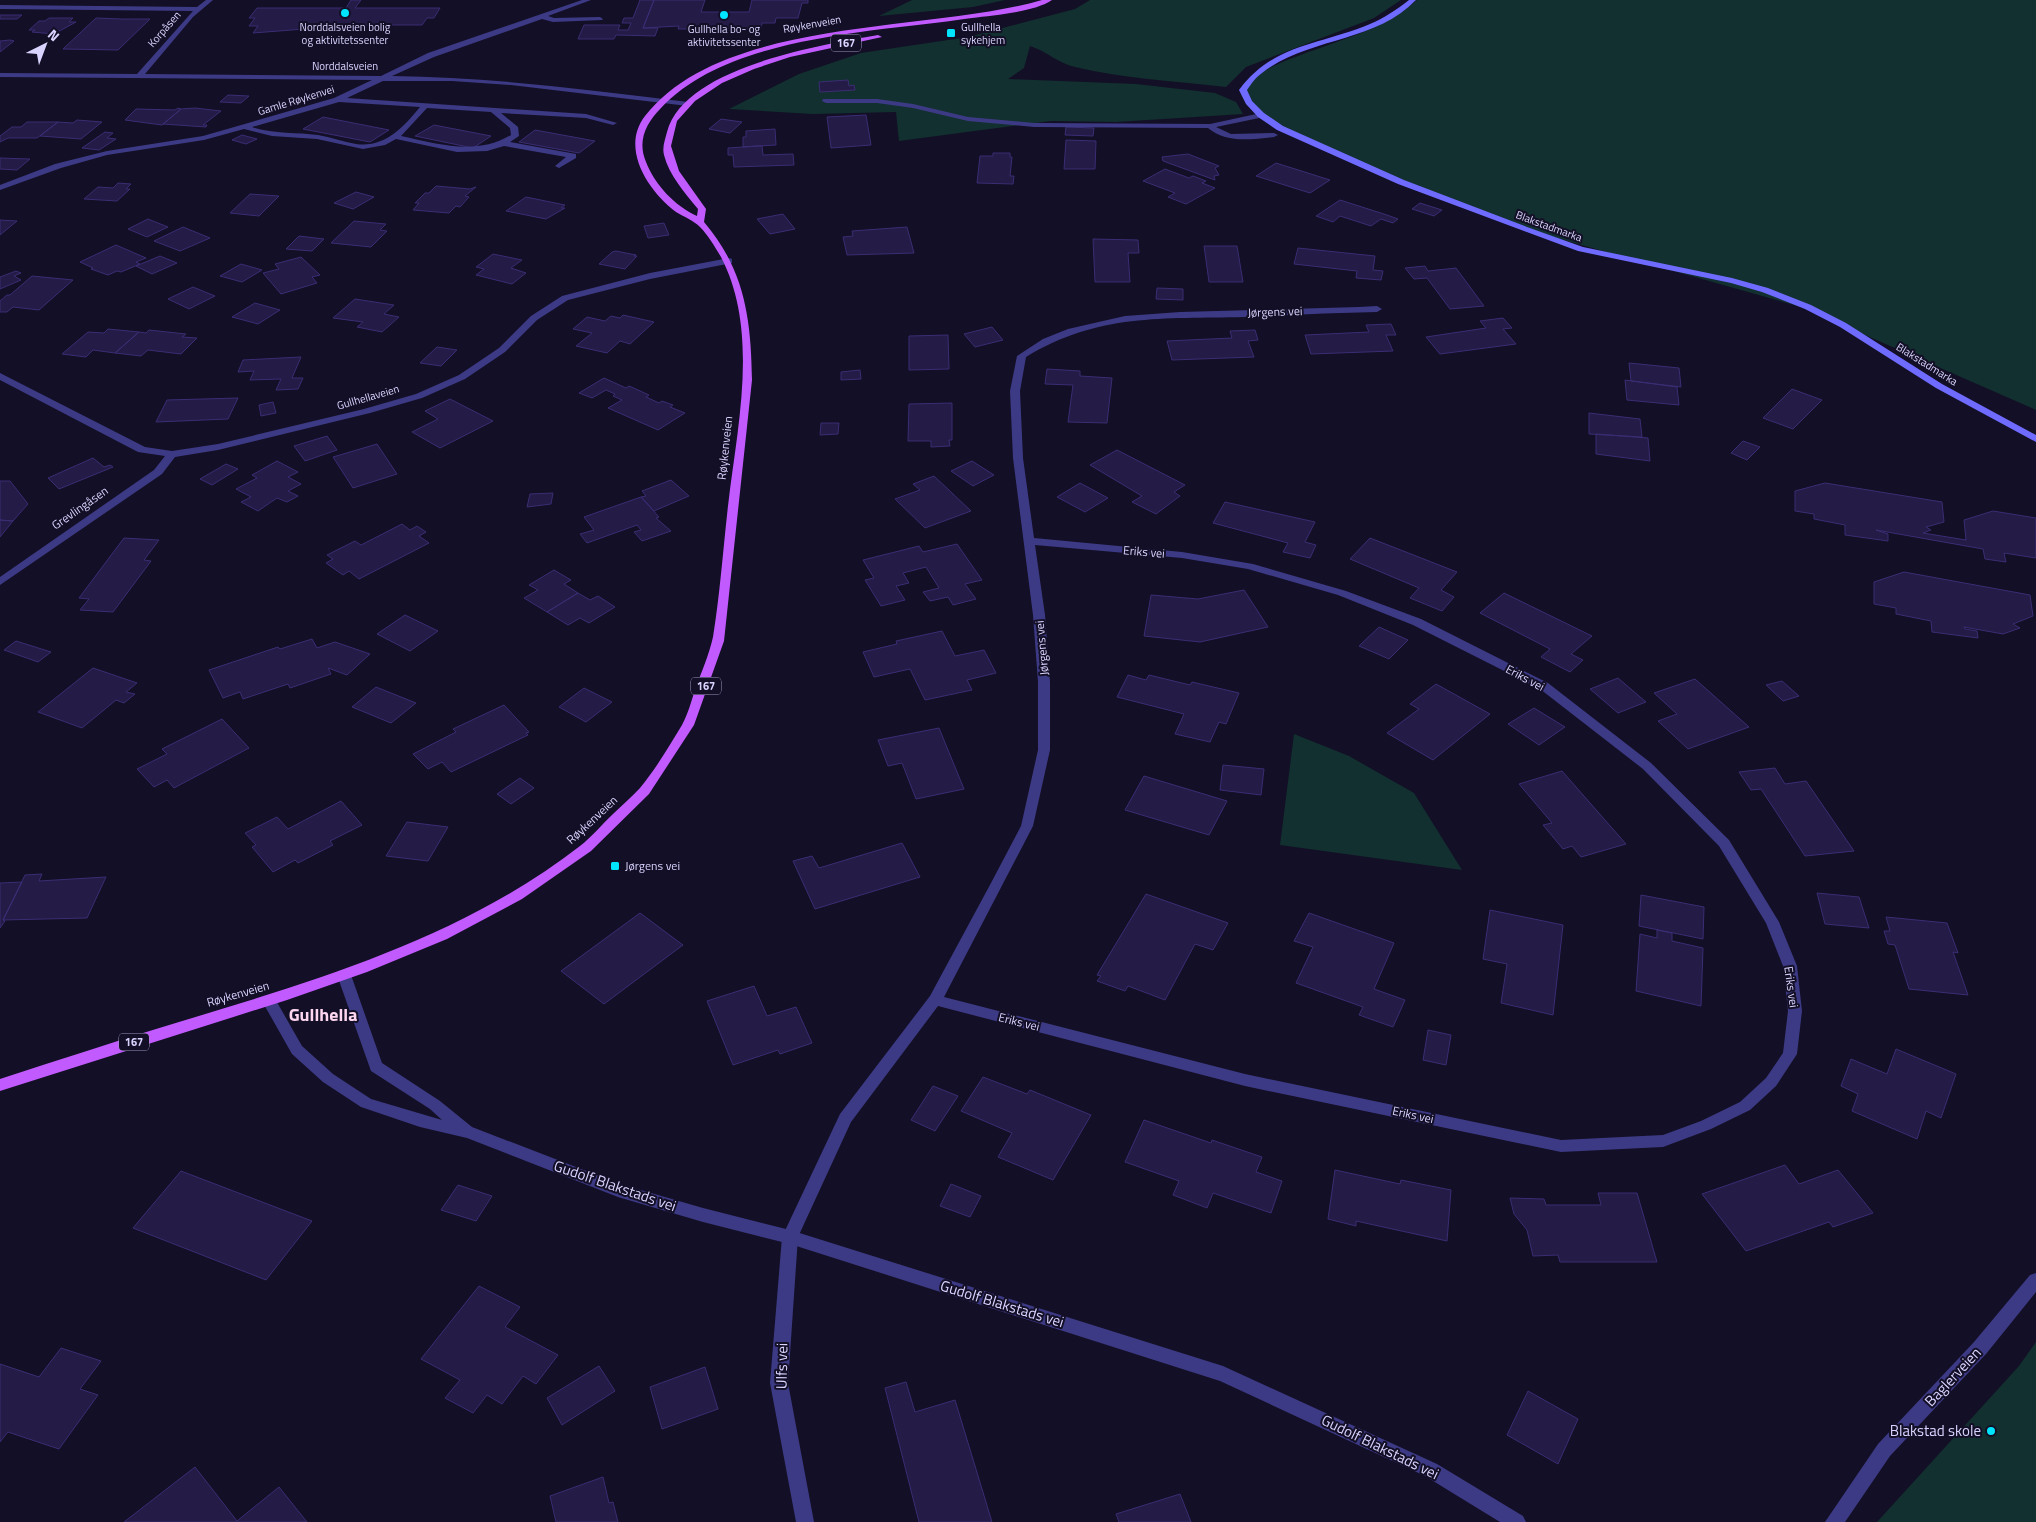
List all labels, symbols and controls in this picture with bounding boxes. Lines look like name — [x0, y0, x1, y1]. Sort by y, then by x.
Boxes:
street label: Korpåsen — [144, 7, 184, 51]
marker: Norddalsveien bolig og aktivitetssenter — [339, 7, 351, 19]
marker: Gullhella bo- og aktivitetssenter — [718, 9, 730, 21]
street label: Røykenveien — [782, 11, 842, 37]
place label: Norddalsveien bolig og aktivitetssenter — [300, 19, 391, 48]
place label: Gullhella sykehjem — [961, 19, 1005, 48]
north arrow — [20, 20, 70, 70]
place label: Gullhella bo- og aktivitetssenter — [688, 21, 761, 50]
text: N — [43, 24, 65, 46]
marker: Gullhella sykehjem — [945, 27, 957, 39]
road number: 167 — [831, 34, 861, 52]
street label: Norddalsveien — [312, 58, 378, 74]
street label: Gamle Røykenvei — [256, 81, 336, 119]
street label: Blakstadmarka — [1514, 207, 1585, 246]
street label: Jørgens vei — [1247, 301, 1303, 322]
street label: Blakstadmarka — [1893, 339, 1961, 389]
street label: Gullhellaveien — [335, 380, 401, 414]
street label: Røykenveien — [712, 415, 737, 481]
street label: Grevlingåsen — [48, 481, 112, 534]
street label: Eriks vei — [1122, 540, 1166, 563]
street label: Jørgens vei — [1030, 620, 1053, 676]
street label: Eriks vei — [1502, 659, 1548, 696]
road number: 167 — [691, 678, 721, 694]
street label: Røykenveien — [562, 791, 622, 848]
place label: Jørgens vei — [625, 856, 680, 875]
marker: Jørgens vei — [609, 860, 621, 872]
street label: Eriks vei — [1779, 965, 1804, 1009]
street label: Røykenveien — [204, 976, 271, 1011]
district label: Gullhella — [289, 1001, 357, 1028]
street label: Eriks vei — [997, 1007, 1042, 1036]
road number: 167 — [119, 1034, 149, 1050]
street label: Eriks vei — [1391, 1101, 1435, 1128]
street label: Gudolf Blakstads vei — [551, 1154, 679, 1217]
street label: Gudolf Blakstads vei — [938, 1274, 1067, 1333]
street label: Baglerveien — [1919, 1342, 1986, 1412]
street label: Ulfs vei — [770, 1343, 793, 1389]
street label: Gudolf Blakstads vei — [1318, 1408, 1443, 1485]
place label: Blakstad skole — [1890, 1419, 1981, 1442]
marker: Blakstad skole — [1985, 1425, 1997, 1437]

